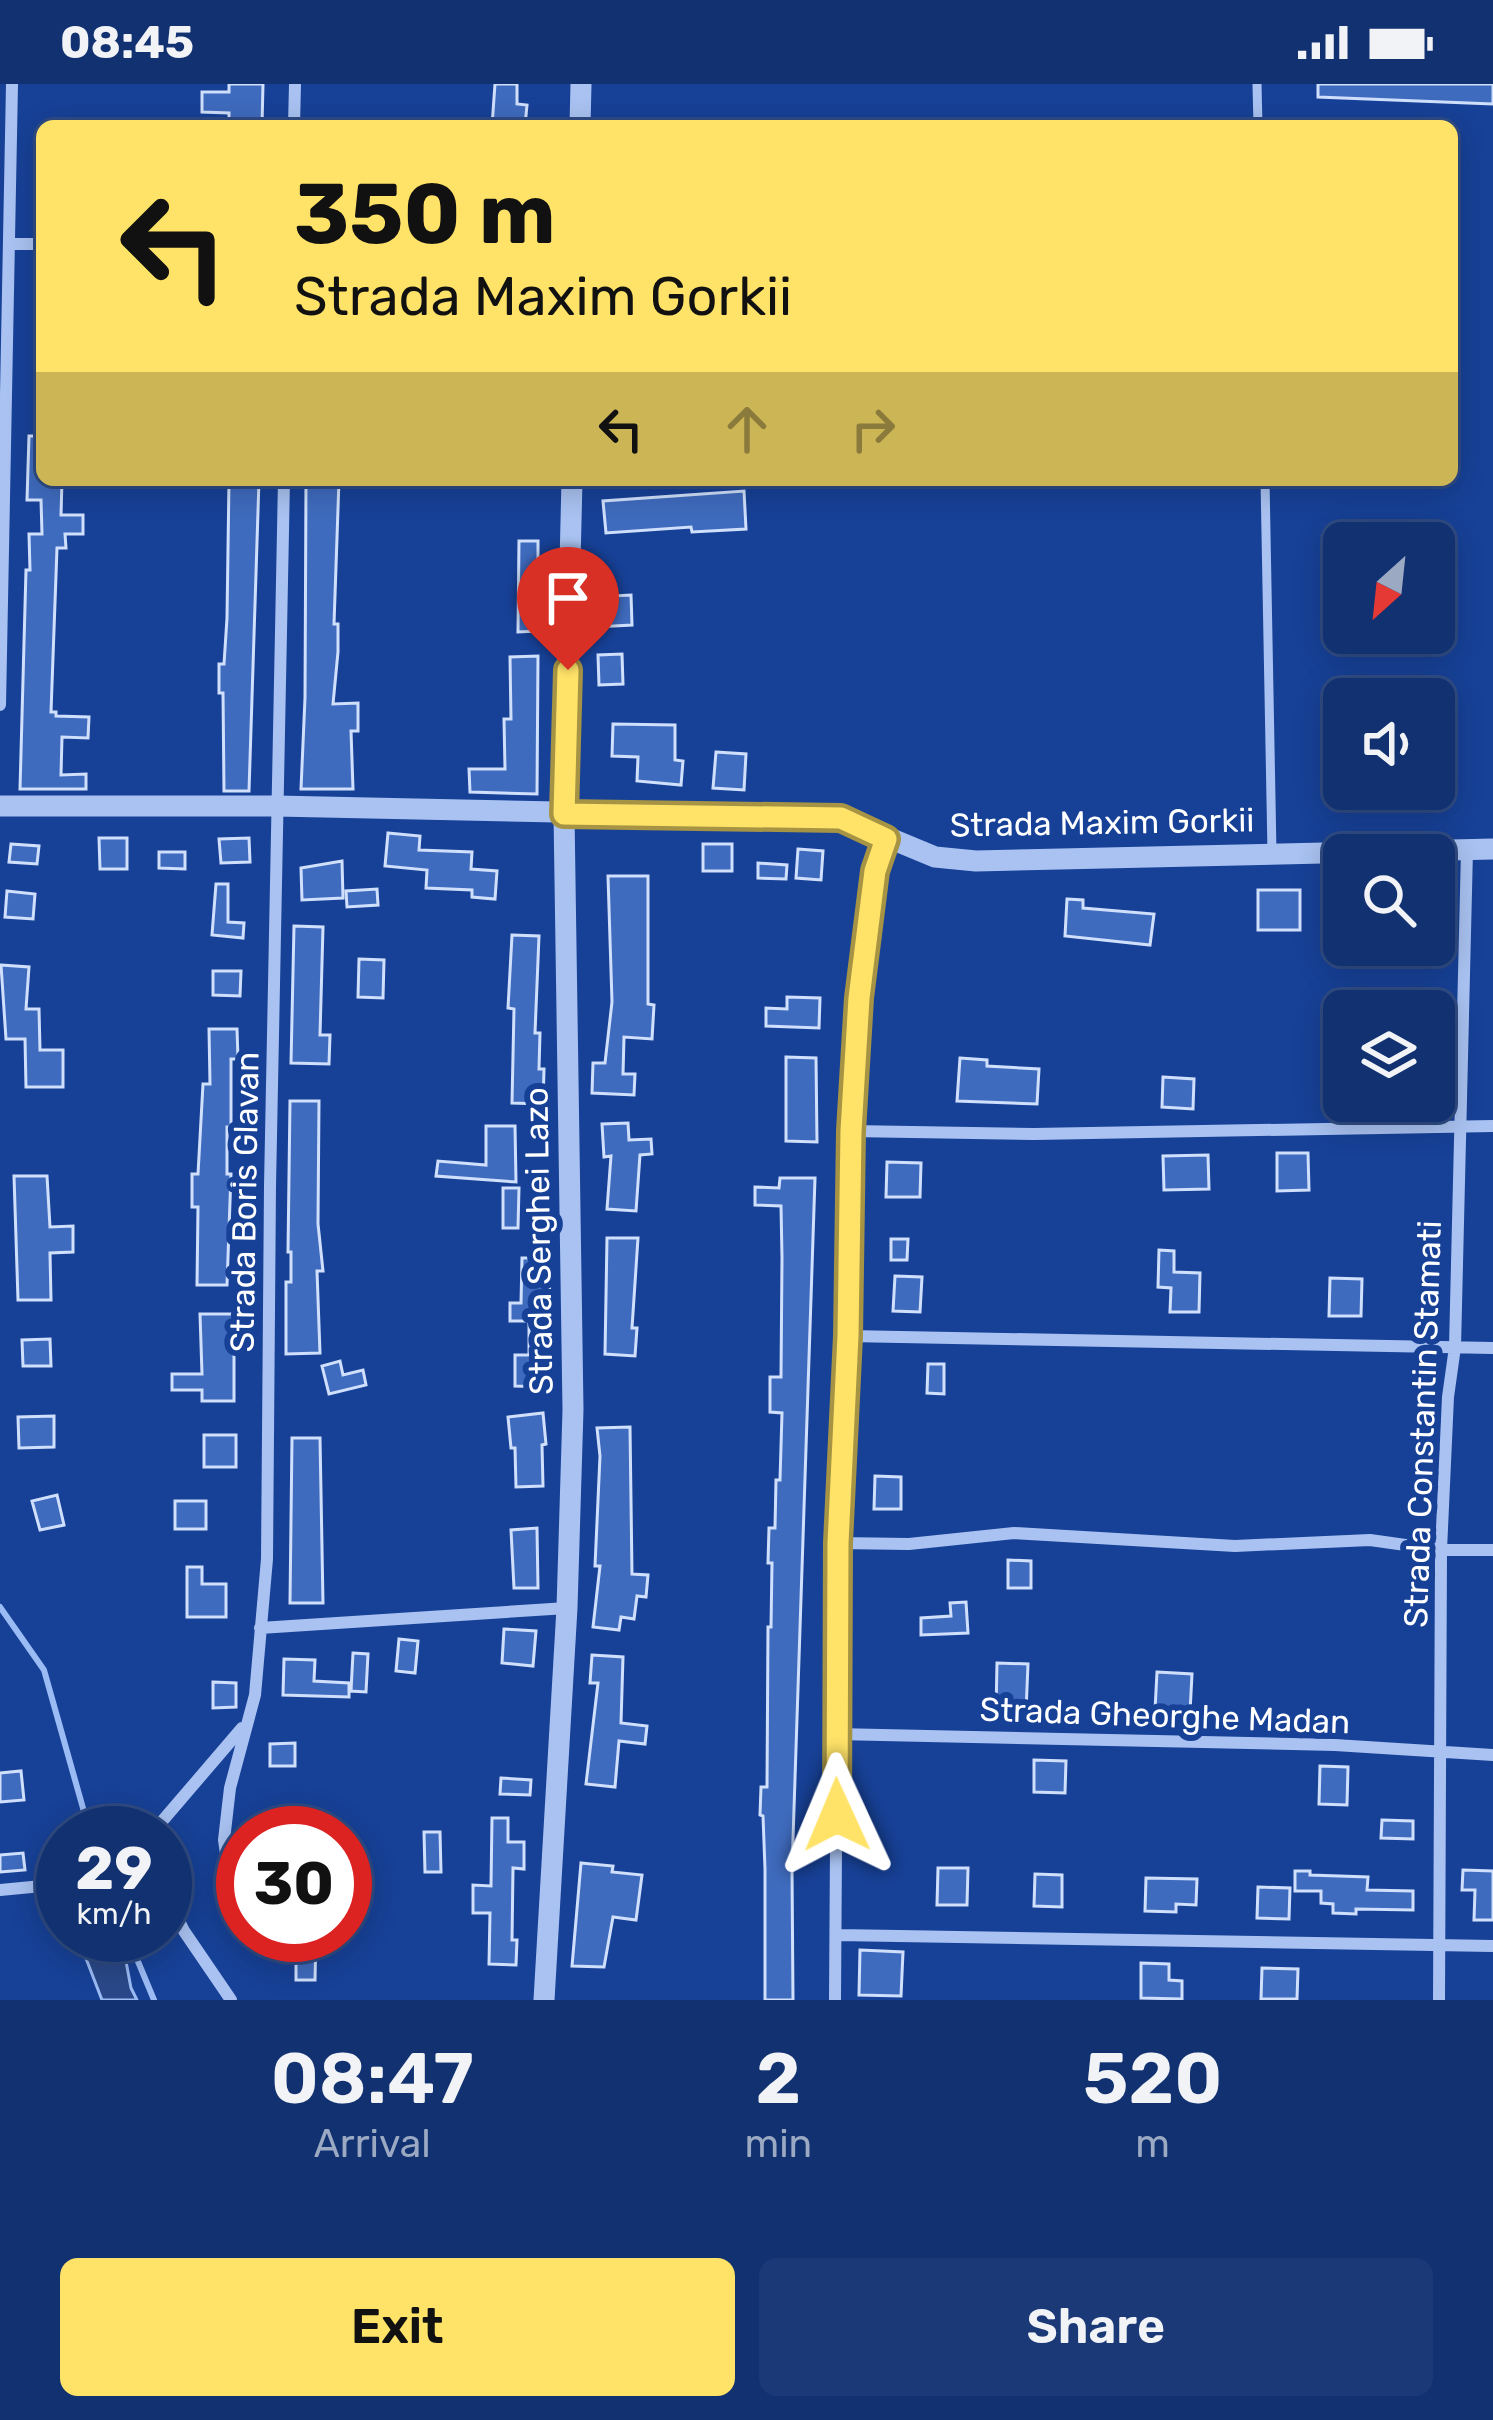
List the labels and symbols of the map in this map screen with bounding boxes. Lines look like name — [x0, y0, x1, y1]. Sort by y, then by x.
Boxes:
north arrow — [1323, 522, 1455, 654]
pin — [517, 547, 619, 670]
street label: Strada Maxim Gorkii — [949, 800, 1255, 845]
street label: Strada Boris Glavan — [222, 1051, 267, 1353]
street label: Strada Serghei Lazo — [516, 1087, 561, 1395]
street label: Strada Constantin Stamati — [1396, 1220, 1449, 1628]
street label: Strada Gheorghe Madan — [979, 1690, 1351, 1741]
position arrow — [774, 1752, 900, 1878]
speed limit sign: 30 — [216, 1806, 372, 1962]

